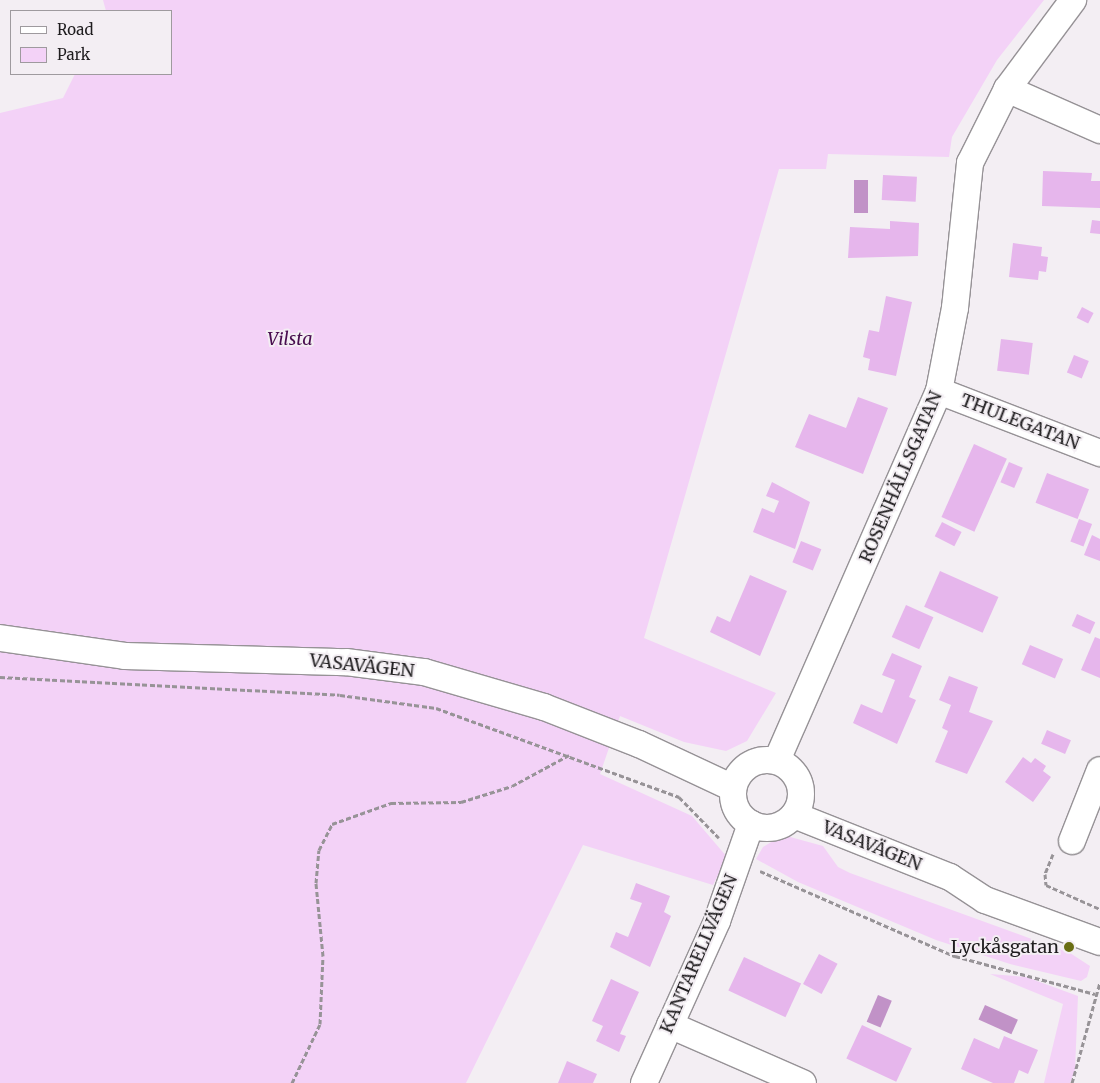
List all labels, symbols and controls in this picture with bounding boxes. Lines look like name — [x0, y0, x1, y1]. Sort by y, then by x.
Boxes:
legend — [10, 10, 172, 75]
text: Road — [57, 20, 93, 39]
text: Park — [57, 45, 90, 64]
park label: Vilsta — [267, 328, 313, 350]
street label: ROSENHÄLLSGATAN — [855, 388, 947, 566]
street label: THULEGATAN — [957, 389, 1083, 455]
street label: VASAVÄGEN — [309, 650, 415, 682]
street label: VASAVÄGEN — [819, 816, 925, 876]
street label: KANTARELLVÄGEN — [656, 871, 742, 1037]
place label: Lyckåsgatan — [951, 936, 1059, 958]
marker: Lyckåsgatan — [1063, 941, 1075, 953]

